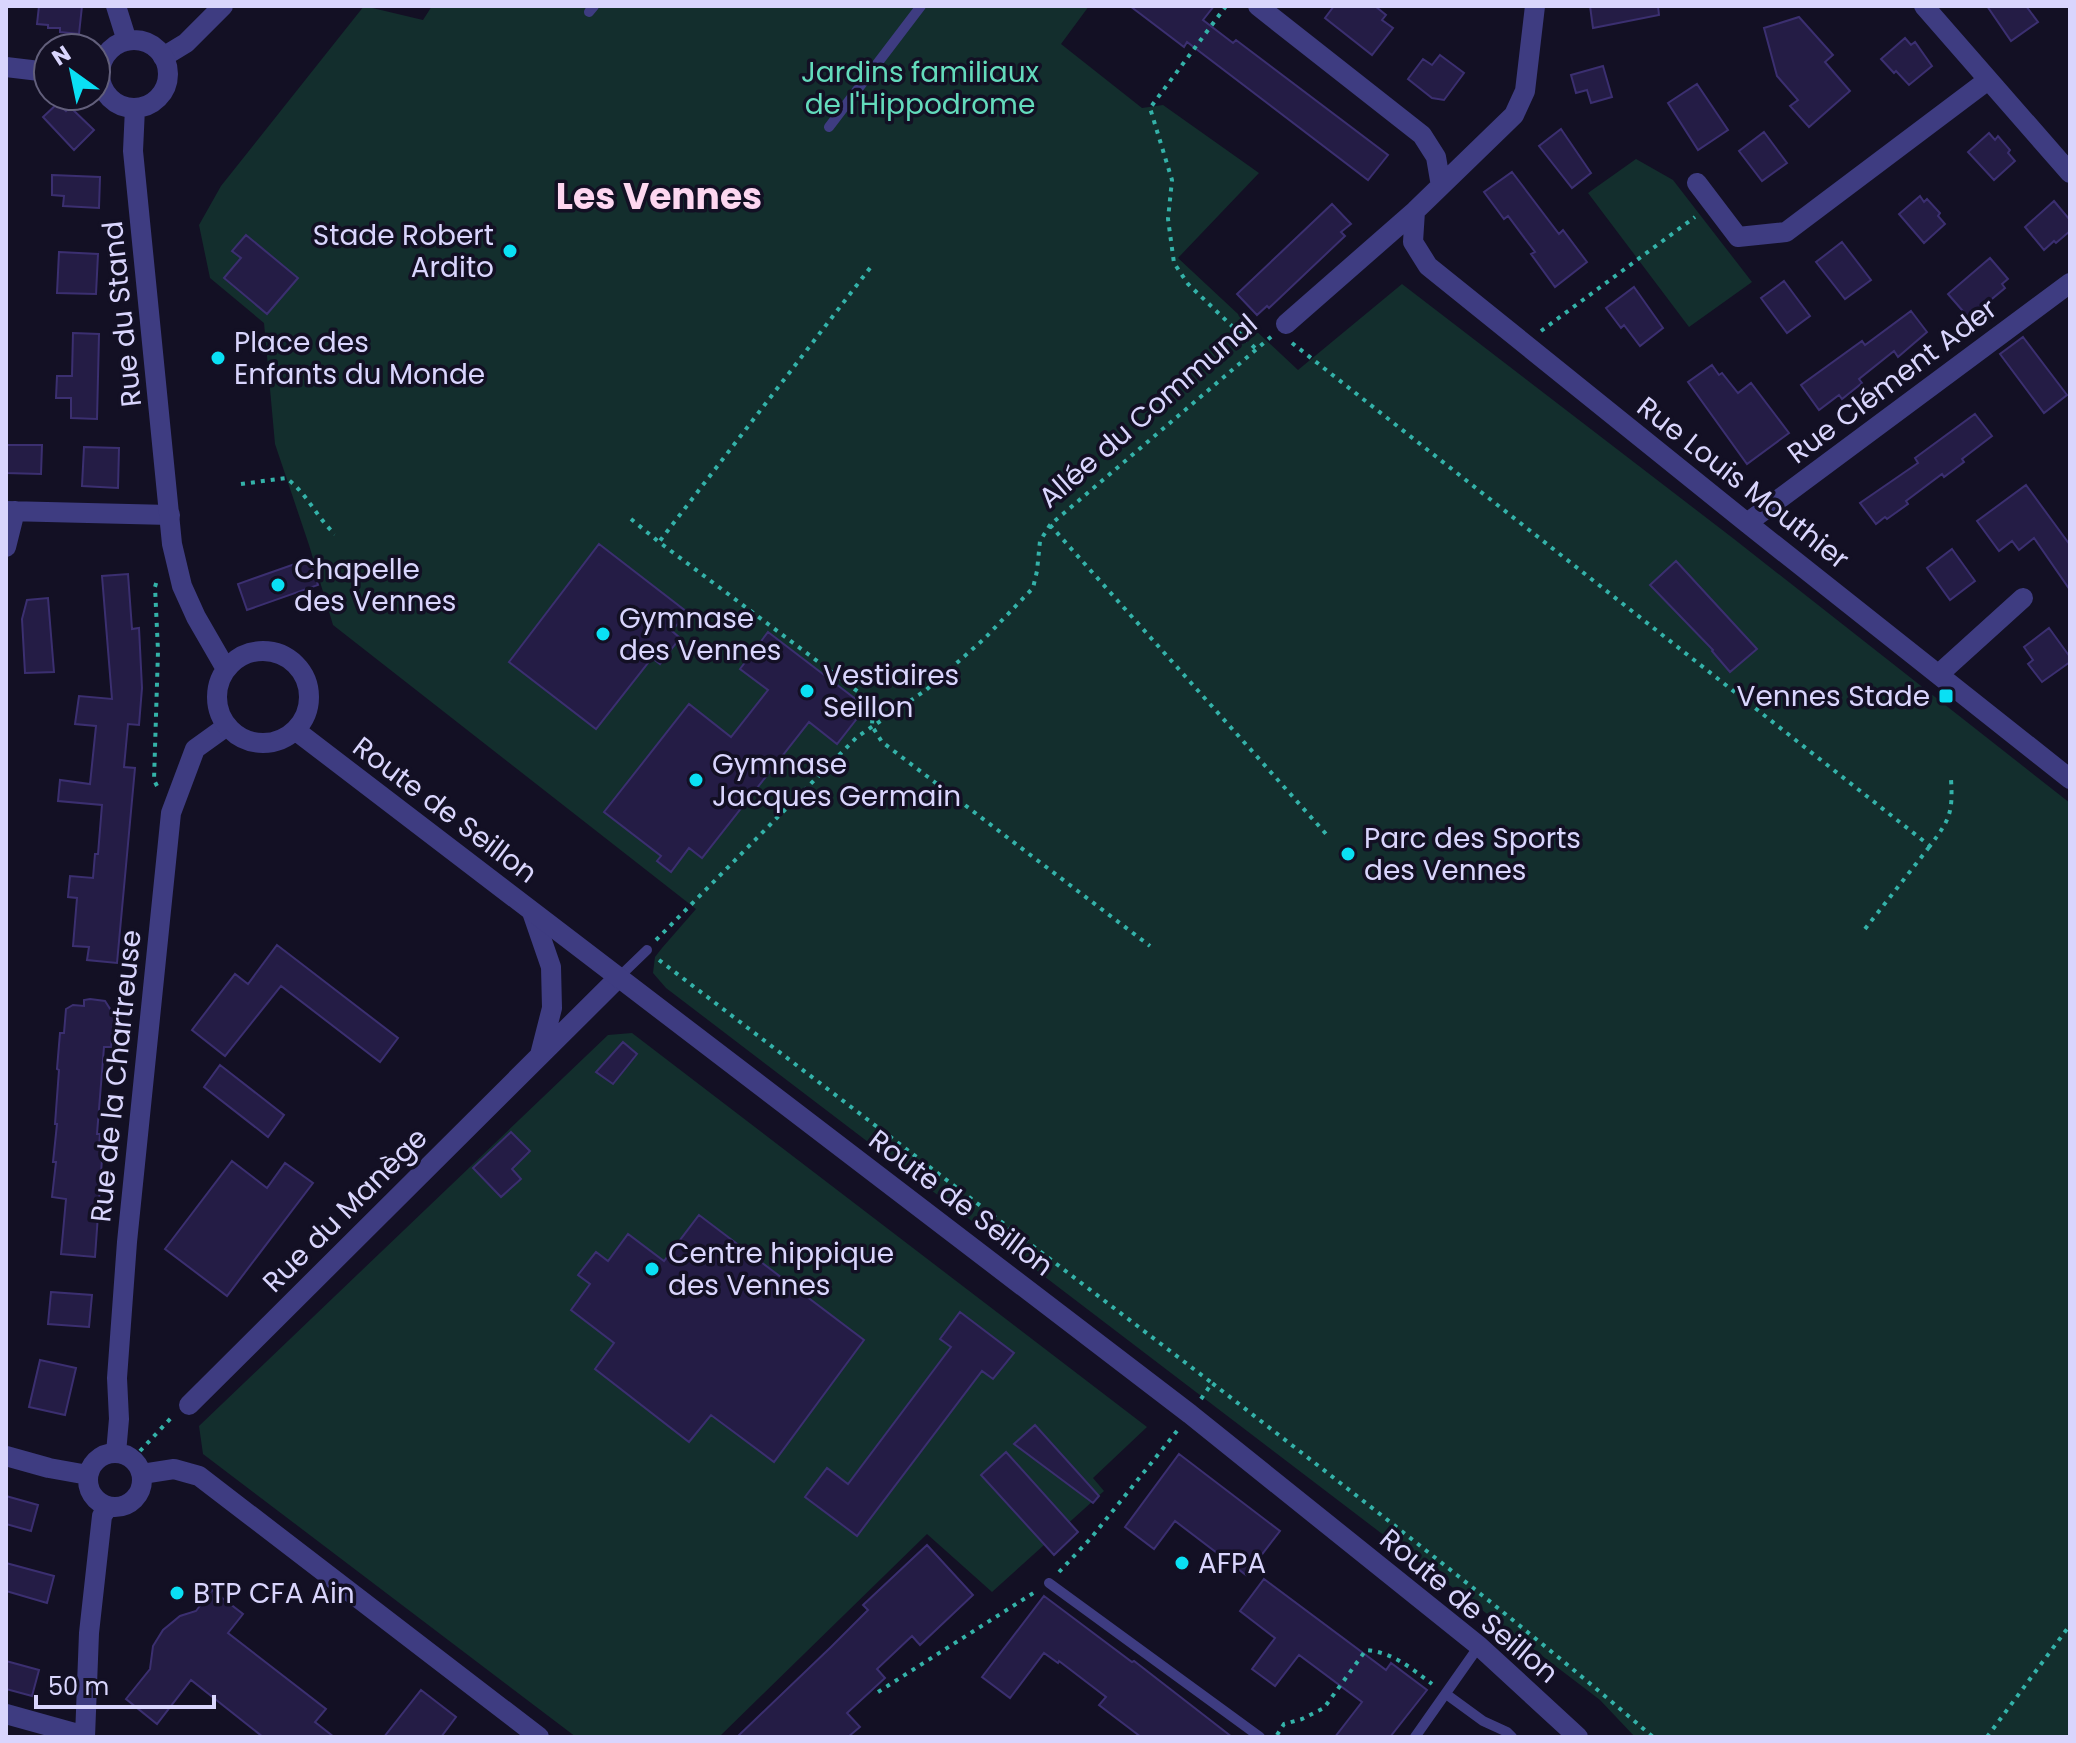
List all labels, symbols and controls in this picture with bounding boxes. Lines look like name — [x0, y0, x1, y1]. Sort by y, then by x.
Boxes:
north arrow — [32, 32, 112, 112]
text: N — [46, 38, 77, 73]
park label: Jardins familiaux de l'Hippodrome — [801, 53, 1040, 124]
district label: Les Vennes — [556, 171, 762, 222]
place label: Stade Robert Ardito — [313, 216, 494, 287]
street label: Rue du Stand — [93, 219, 151, 409]
marker: Stade Robert Ardito — [501, 242, 519, 260]
street label: Rue Clément Ader — [1779, 289, 2005, 473]
street label: Allée du Communal — [1030, 305, 1266, 517]
place label: Place des Enfants du Monde — [234, 323, 485, 394]
marker: Place des Enfants du Monde — [209, 349, 227, 367]
street label: Rue Louis Mouthier — [1629, 388, 1857, 578]
place label: Chapelle des Vennes — [294, 550, 457, 621]
marker: Chapelle des Vennes — [269, 576, 287, 594]
place label: Gymnase des Vennes — [619, 599, 782, 670]
marker: Gymnase des Vennes — [594, 625, 612, 643]
place label: Vestiaires Seillon — [823, 656, 959, 727]
place label: Vennes Stade — [1737, 677, 1930, 716]
marker: Vestiaires Seillon — [798, 682, 816, 700]
marker: Vennes Stade — [1937, 687, 1955, 705]
street label: Route de Seillon — [345, 728, 545, 892]
place label: Gymnase Jacques Germain — [712, 745, 961, 816]
marker: Gymnase Jacques Germain — [687, 771, 705, 789]
place label: Parc des Sports des Vennes — [1364, 819, 1581, 890]
marker: Parc des Sports des Vennes — [1339, 845, 1357, 863]
street label: Rue de la Chartreuse — [81, 928, 151, 1224]
street label: Rue du Manège — [254, 1119, 436, 1301]
street label: Route de Seillon — [861, 1121, 1061, 1285]
place label: Centre hippique des Vennes — [668, 1234, 894, 1305]
marker: Centre hippique des Vennes — [643, 1260, 661, 1278]
street label: Route de Seillon — [1371, 1520, 1567, 1692]
place label: AFPA — [1198, 1544, 1266, 1583]
marker: AFPA — [1173, 1554, 1191, 1572]
place label: BTP CFA Ain — [193, 1574, 355, 1613]
marker: BTP CFA Ain — [168, 1584, 186, 1602]
scale bar — [36, 1659, 214, 1709]
text: 50 m — [48, 1670, 109, 1703]

